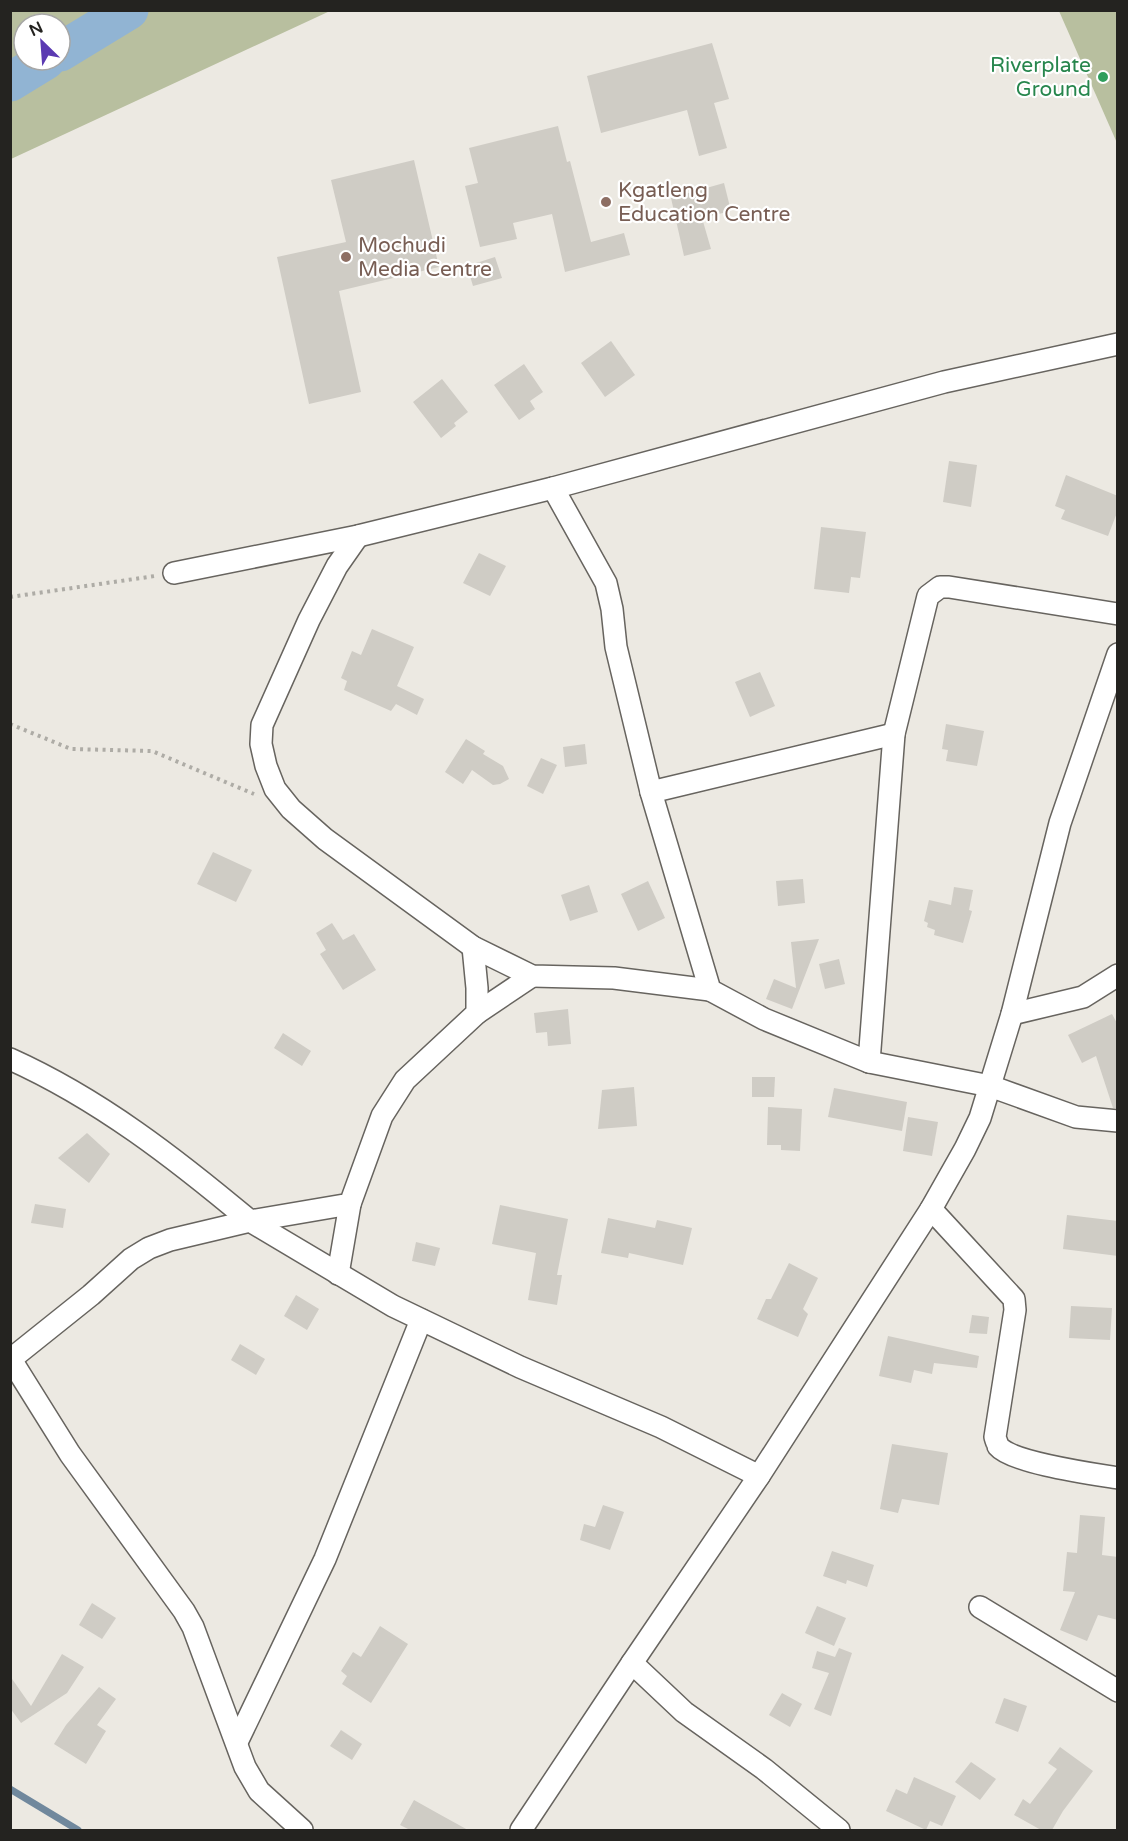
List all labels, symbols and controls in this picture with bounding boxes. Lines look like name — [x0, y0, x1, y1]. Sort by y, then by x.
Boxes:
north arrow — [12, 12, 72, 72]
text: N — [26, 18, 46, 41]
place label: Riverplate Ground — [990, 53, 1091, 102]
marker: Riverplate Ground — [1096, 70, 1110, 84]
place label: Kgatleng Education Centre — [618, 178, 791, 227]
marker: Kgatleng Education Centre — [599, 195, 613, 209]
place label: Mochudi Media Centre — [358, 233, 492, 282]
marker: Mochudi Media Centre — [339, 250, 353, 264]

